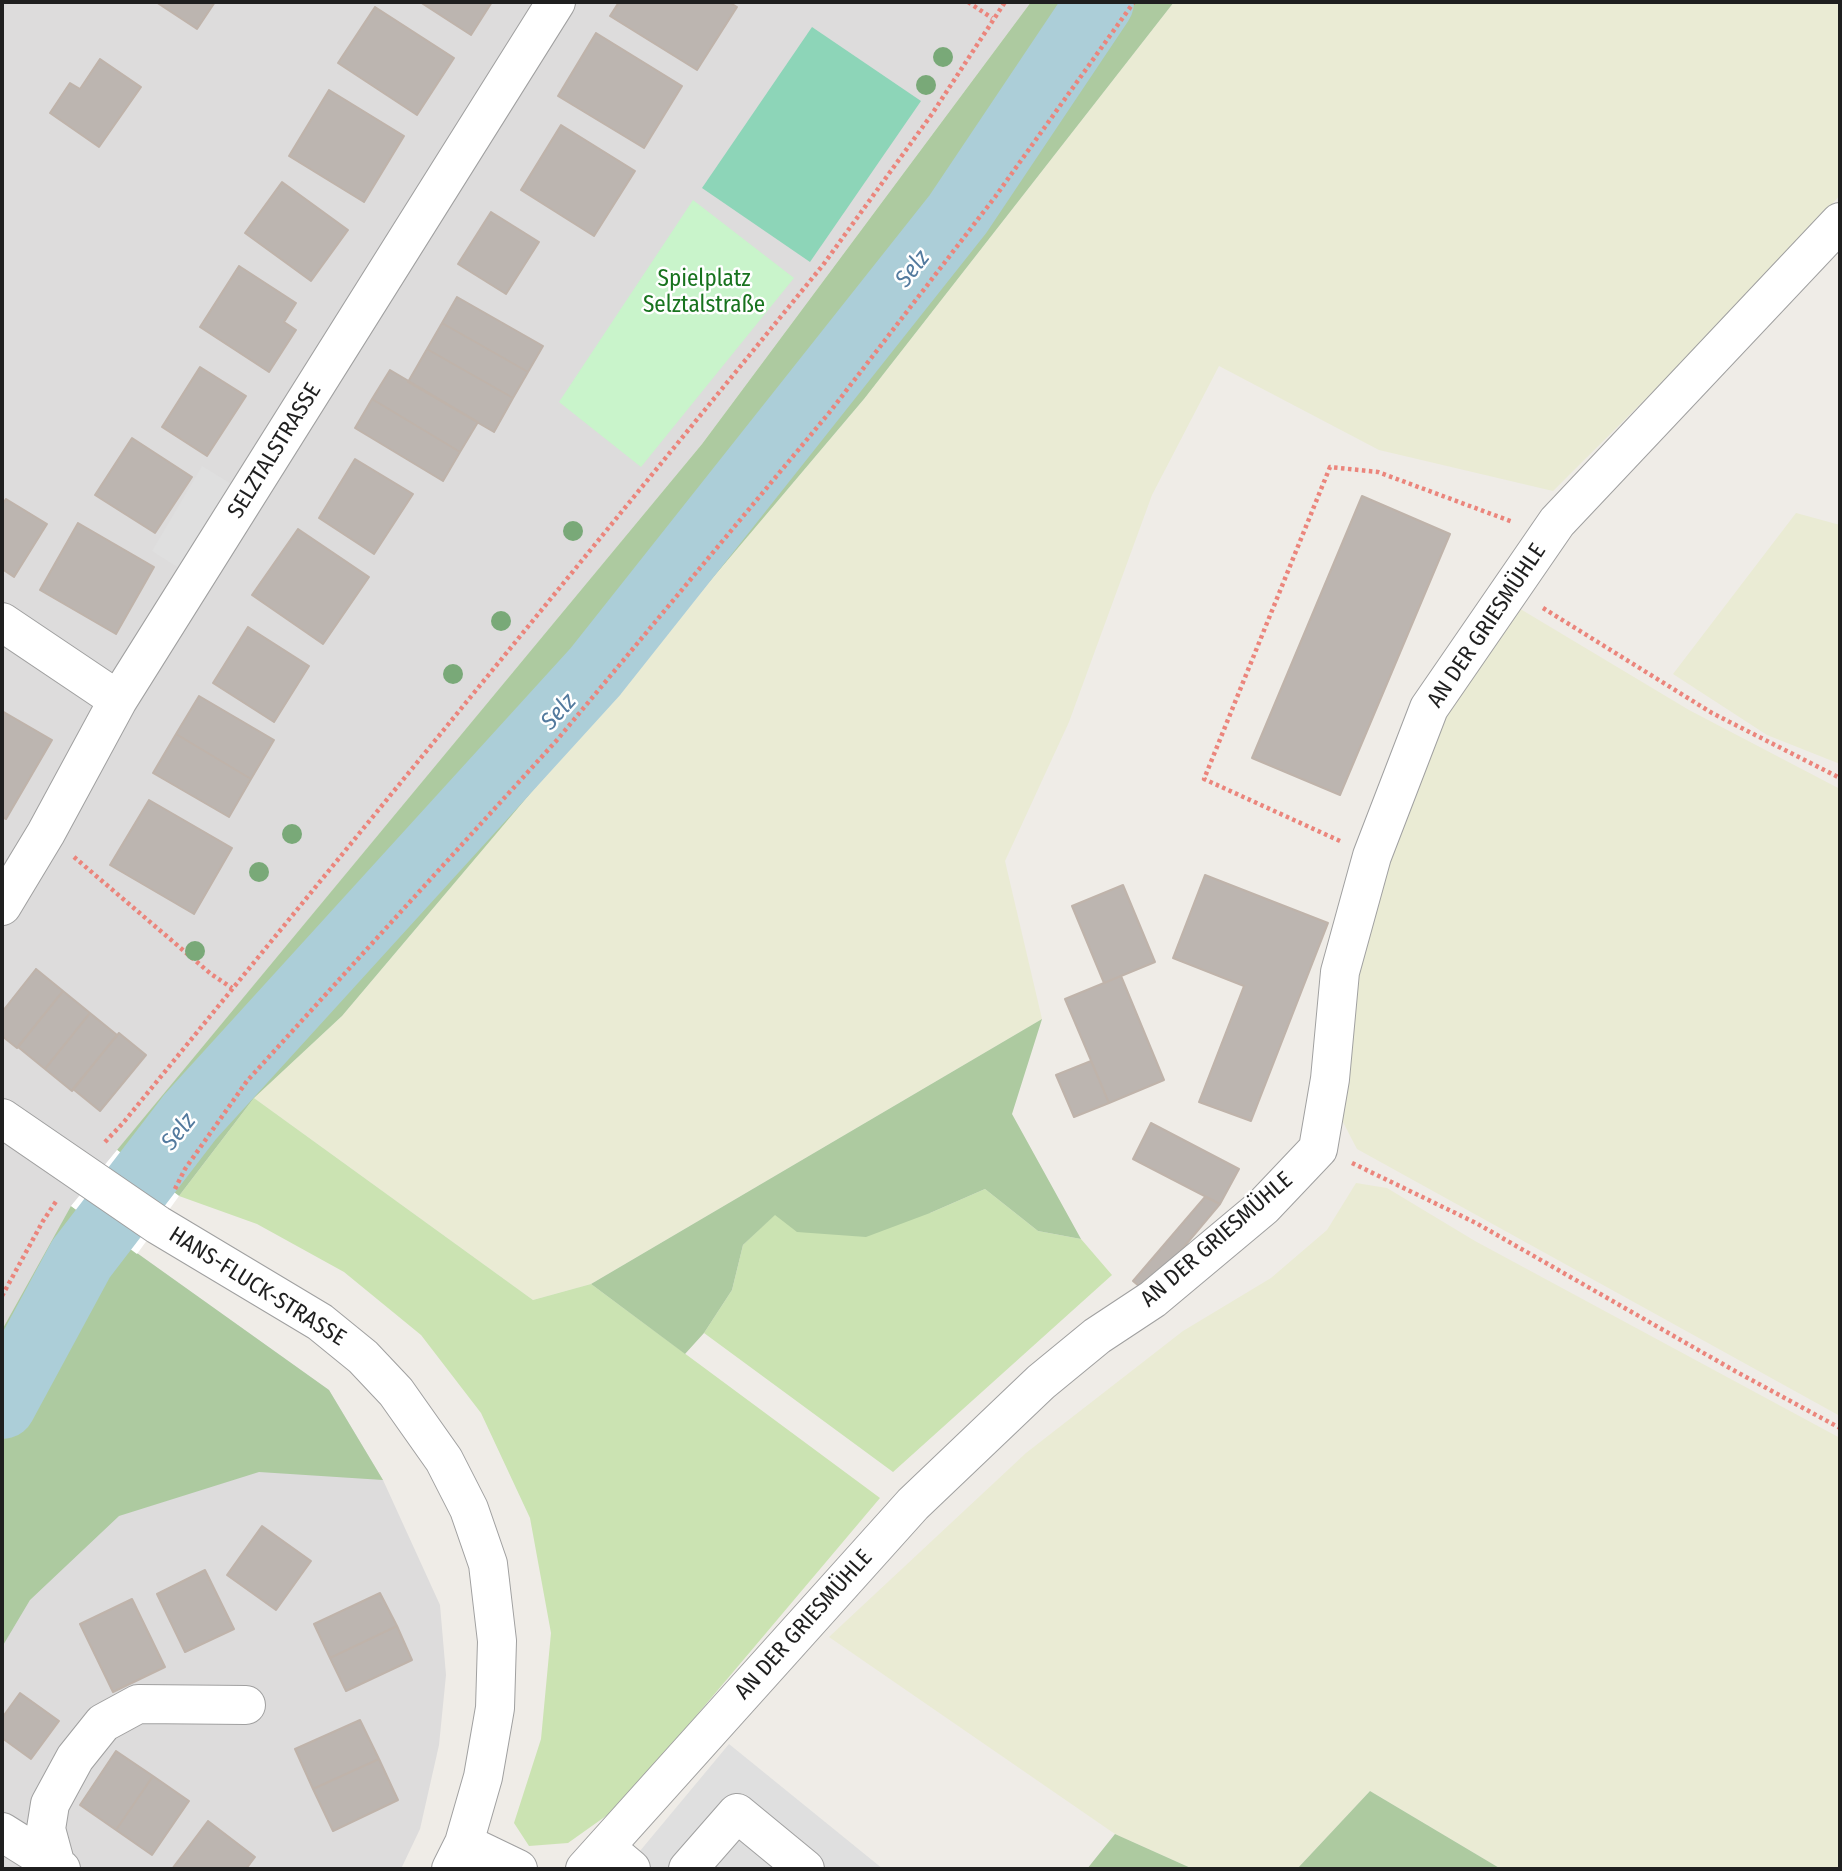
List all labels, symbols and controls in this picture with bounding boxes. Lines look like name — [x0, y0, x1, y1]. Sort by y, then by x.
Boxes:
water label: Selz — [890, 245, 936, 293]
park label: Spielplatz Selztalstraße — [643, 266, 765, 320]
street label: SELZTALSTRASSE — [222, 378, 328, 524]
street label: AN DER GRIESMÜHLE — [1422, 539, 1552, 713]
water label: Selz — [535, 688, 583, 736]
water label: Selz — [156, 1108, 202, 1156]
street label: AN DER GRIESMÜHLE — [1136, 1167, 1298, 1313]
street label: HANS-FLUCK-STRASSE — [163, 1221, 351, 1353]
street label: AN DER GRIESMÜHLE — [730, 1544, 878, 1706]

